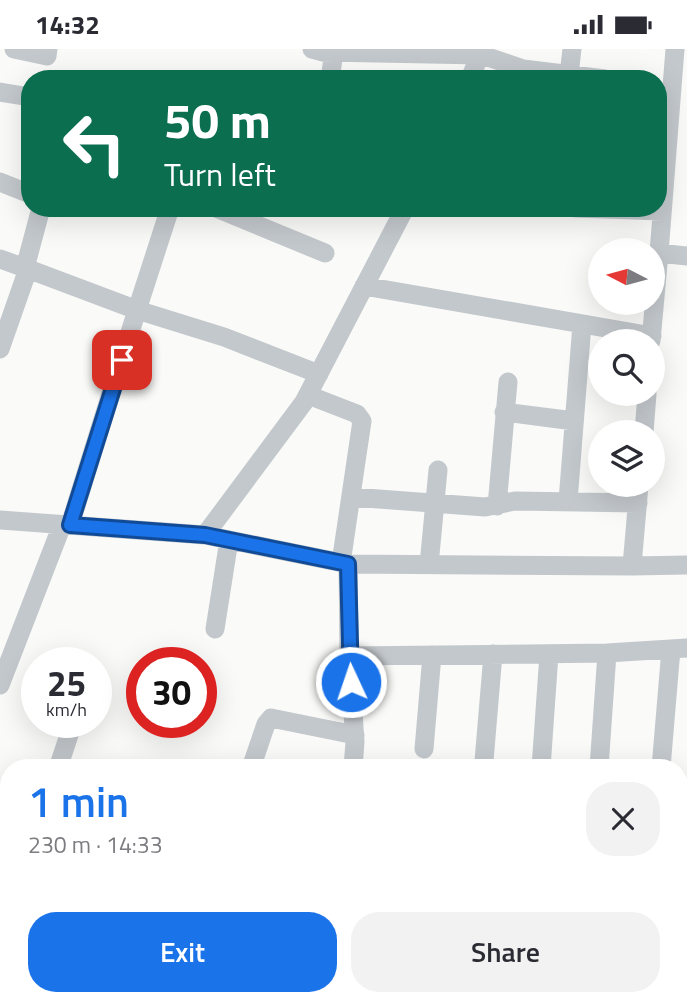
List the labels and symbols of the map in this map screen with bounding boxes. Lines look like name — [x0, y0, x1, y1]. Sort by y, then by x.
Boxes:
north arrow — [588, 238, 665, 315]
pin — [92, 330, 152, 390]
position arrow — [314, 645, 388, 719]
speed limit sign: 30 — [126, 647, 217, 738]

